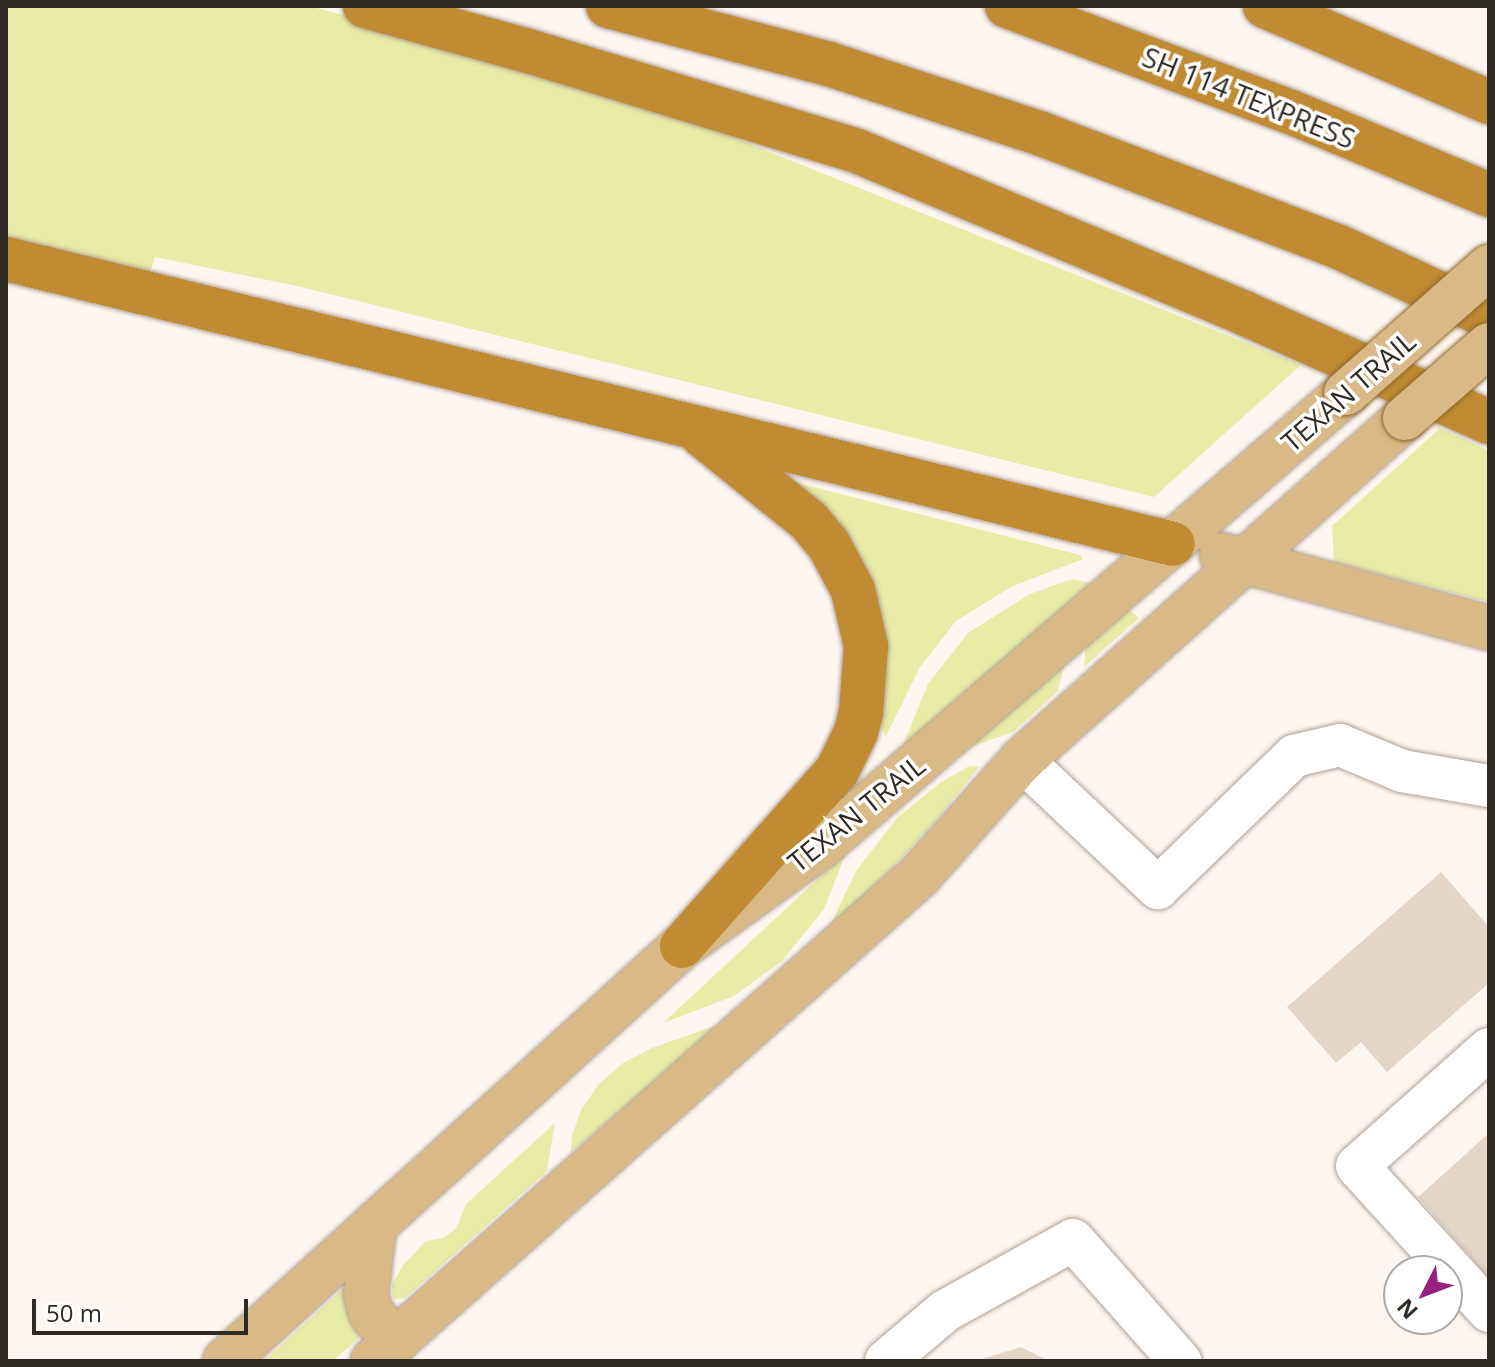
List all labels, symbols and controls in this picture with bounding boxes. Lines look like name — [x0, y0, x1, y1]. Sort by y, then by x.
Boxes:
street label: SH 114 TEXPRESS — [1138, 39, 1360, 155]
street label: TEXAN TRAIL — [1274, 324, 1422, 458]
street label: TEXAN TRAIL — [781, 748, 931, 878]
north arrow — [1383, 1255, 1463, 1335]
scale bar — [36, 1283, 252, 1333]
text: N — [1390, 1293, 1424, 1326]
text: 50 m — [46, 1296, 102, 1329]

